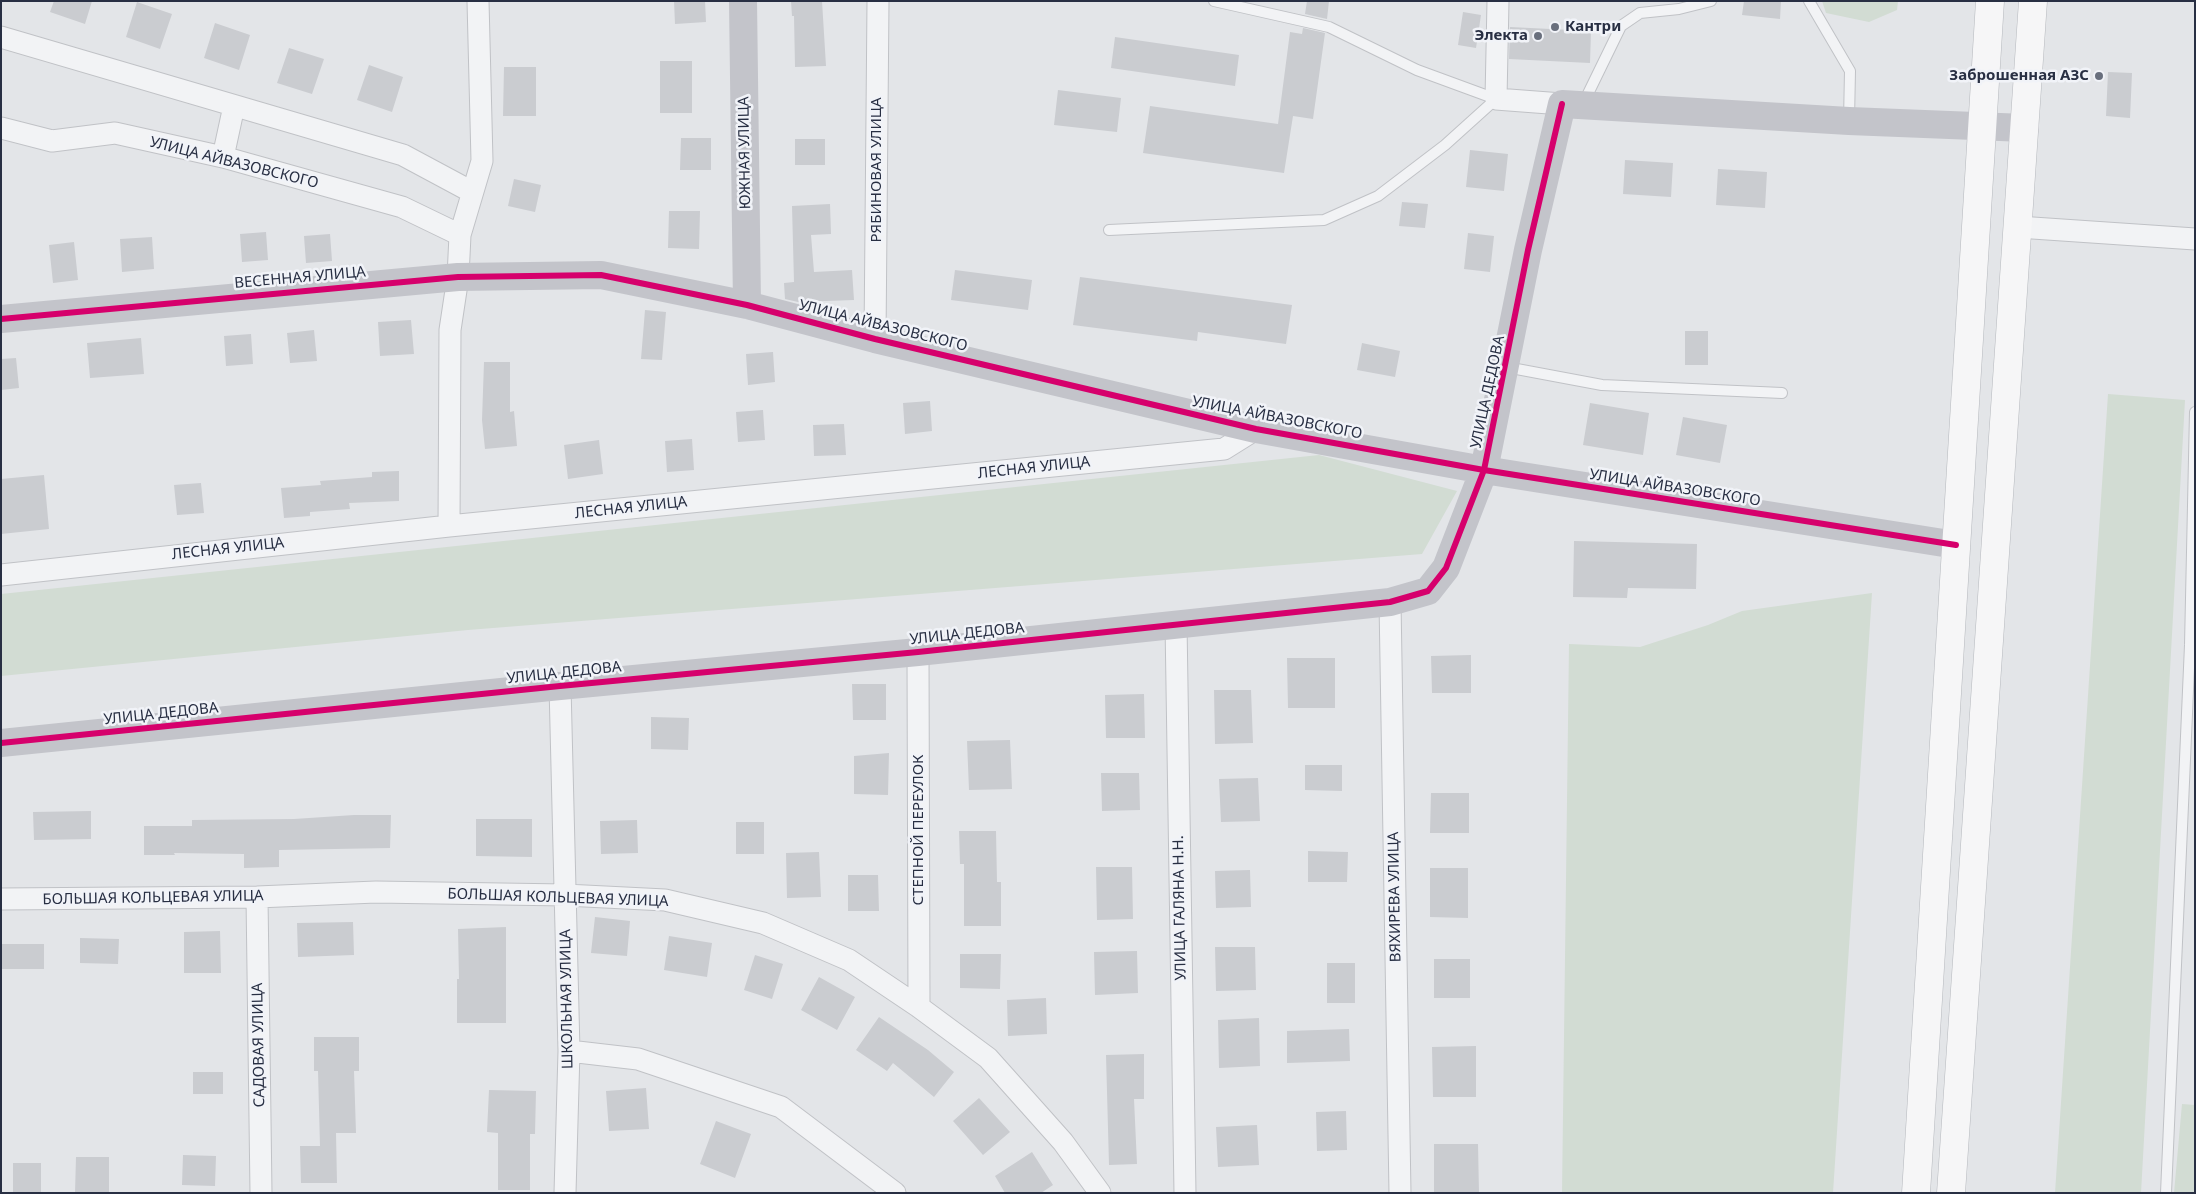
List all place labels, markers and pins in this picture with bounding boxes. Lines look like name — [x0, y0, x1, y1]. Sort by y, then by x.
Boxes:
place label: Кантри — [1565, 18, 1621, 36]
marker: Кантри — [1549, 21, 1561, 33]
place label: Электа — [1474, 27, 1528, 45]
marker: Электа — [1532, 30, 1544, 42]
place label: Заброшенная АЗС — [1949, 67, 2089, 85]
marker: Заброшенная АЗС — [2093, 70, 2105, 82]

